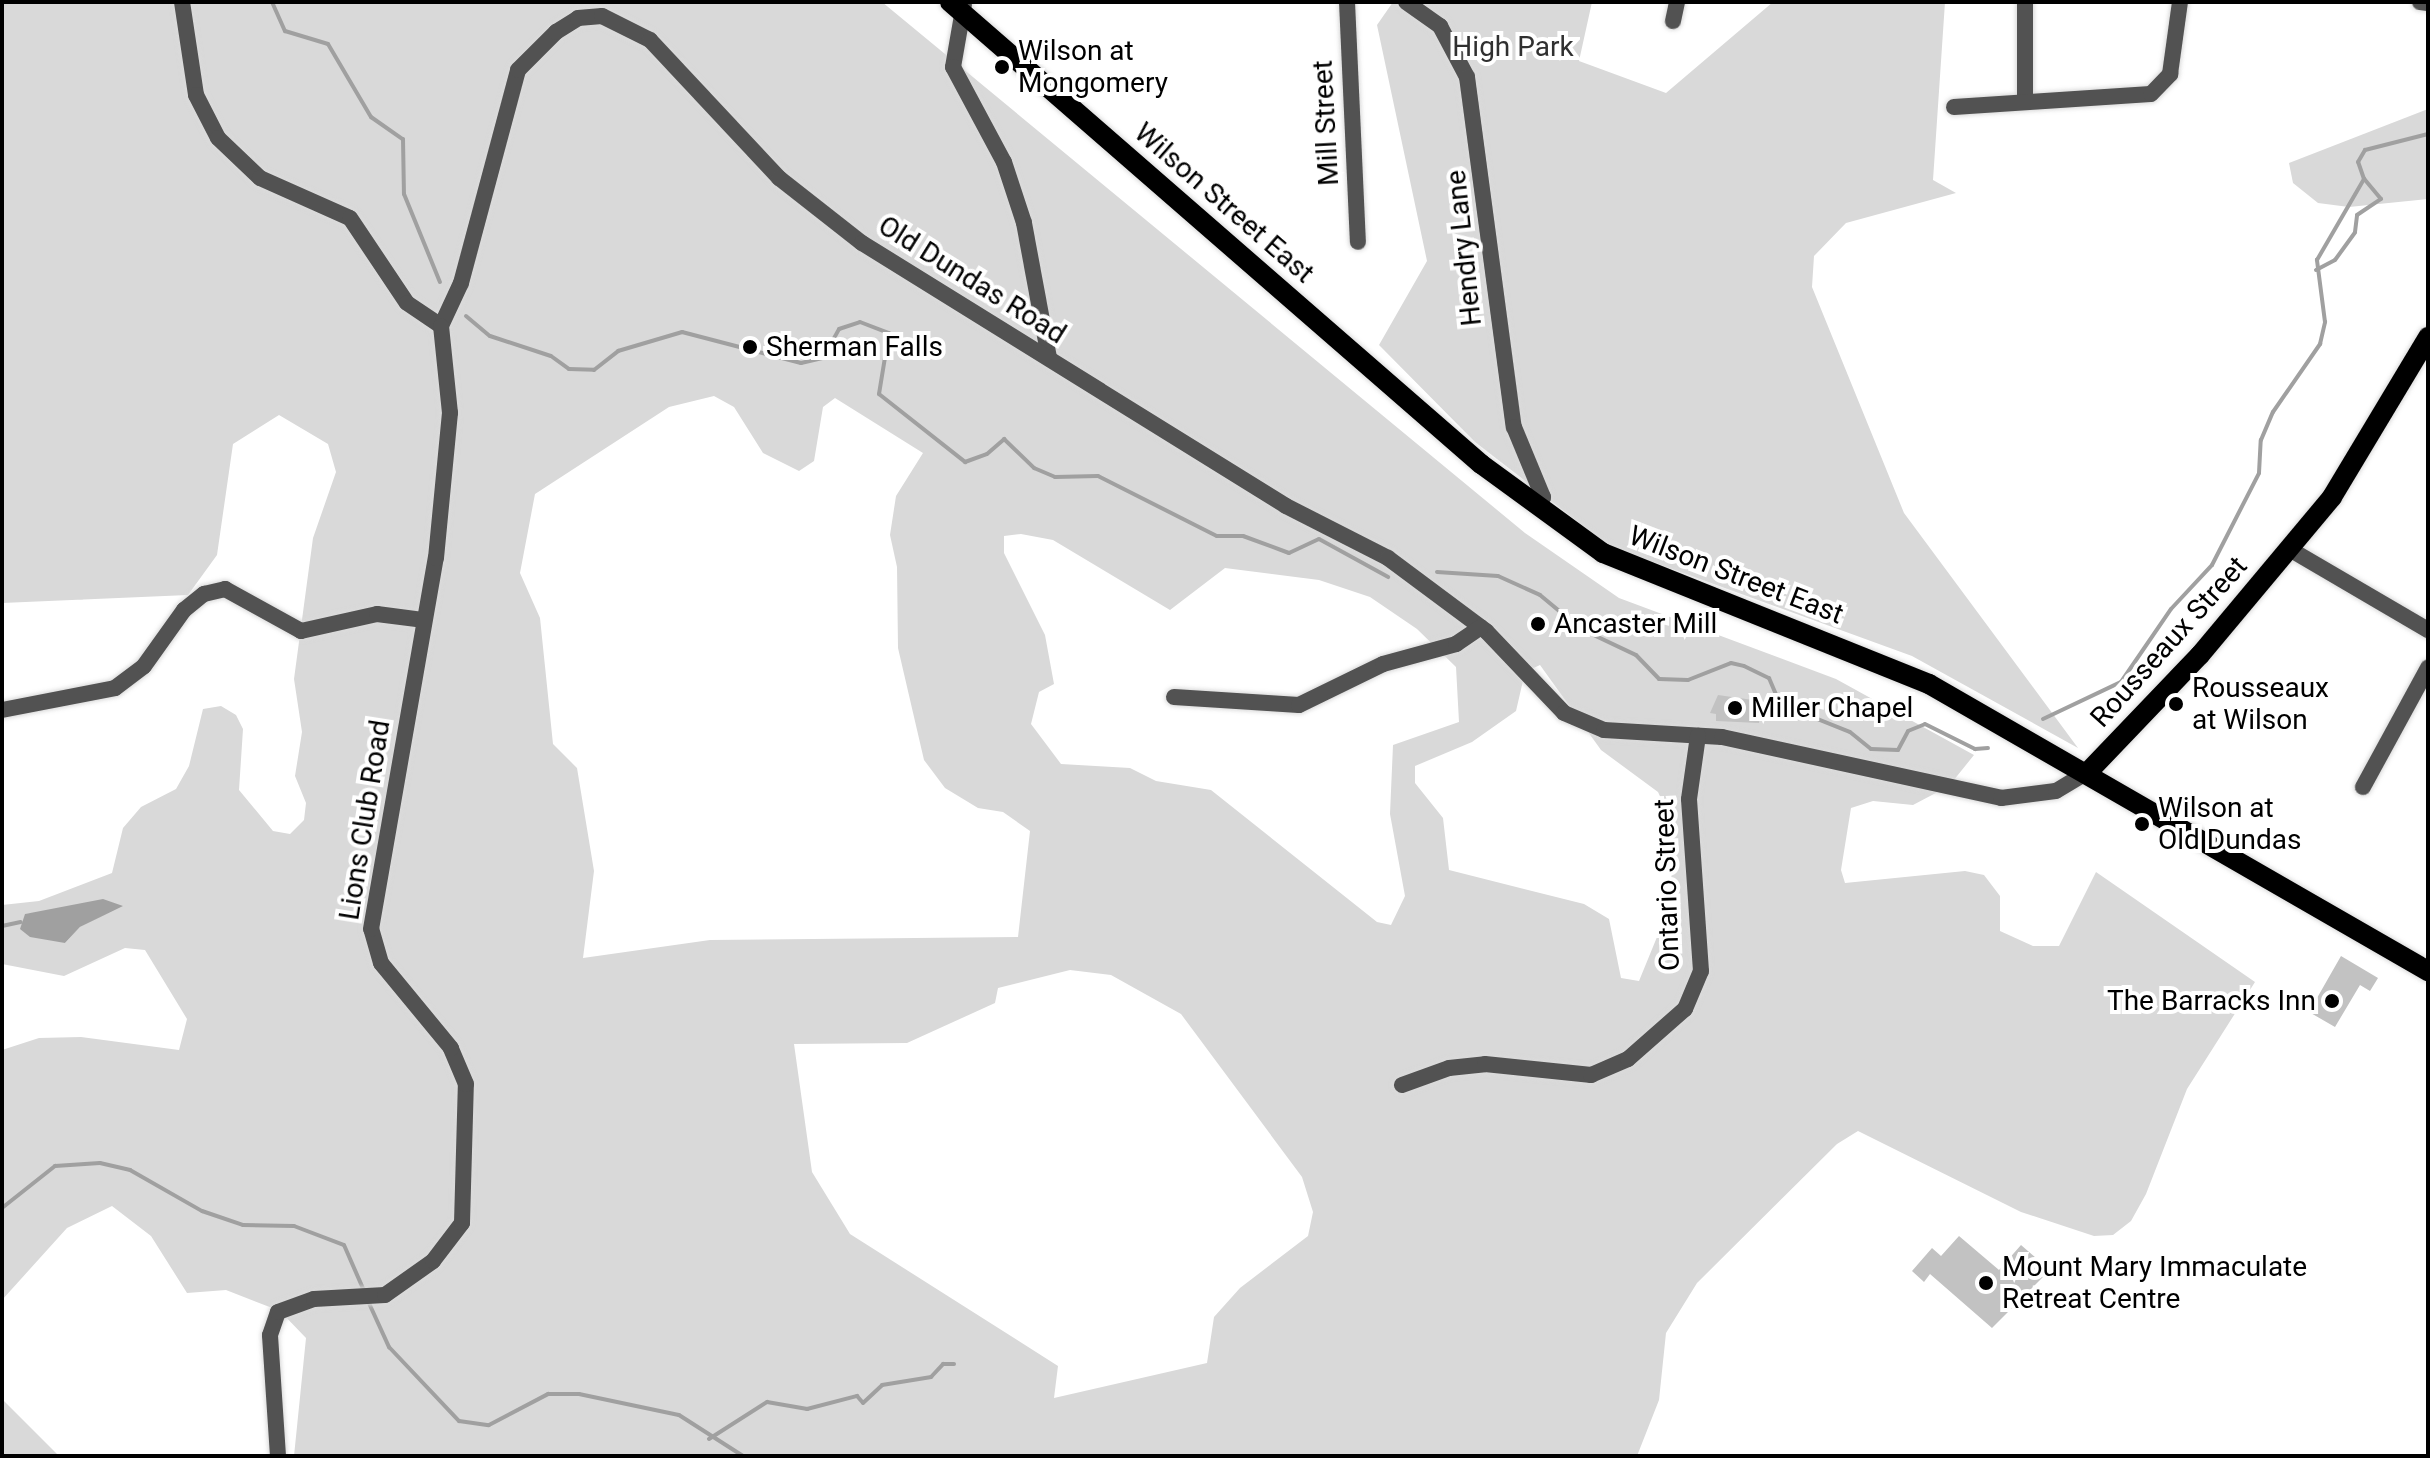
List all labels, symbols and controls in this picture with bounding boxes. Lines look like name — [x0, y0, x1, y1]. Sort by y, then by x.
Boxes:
park label: High Park — [1452, 30, 1574, 64]
place label: Wilson at Mongomery — [1018, 34, 1168, 100]
marker: Wilson at Mongomery — [993, 58, 1011, 76]
street label: Mill Street — [1306, 59, 1346, 187]
street label: Wilson Street East — [1127, 116, 1321, 290]
street label: Hendry Lane — [1439, 168, 1489, 328]
street label: Old Dundas Road — [872, 209, 1072, 351]
place label: Sherman Falls — [766, 330, 943, 364]
marker: Sherman Falls — [741, 338, 759, 356]
street label: Wilson Street East — [1624, 519, 1848, 631]
street label: Rousseaux Street — [2084, 550, 2254, 734]
place label: Ancaster Mill — [1554, 607, 1717, 641]
marker: Ancaster Mill — [1529, 615, 1547, 633]
place label: Rousseaux at Wilson — [2192, 671, 2329, 737]
place label: Miller Chapel — [1751, 691, 1913, 725]
marker: Rousseaux at Wilson — [2167, 695, 2185, 713]
marker: Miller Chapel — [1726, 699, 1744, 717]
street label: Lions Club Road — [333, 718, 397, 922]
place label: Wilson at Old Dundas — [2158, 791, 2302, 857]
street label: Ontario Street — [1647, 798, 1687, 972]
marker: Wilson at Old Dundas — [2133, 815, 2151, 833]
place label: The Barracks Inn — [2107, 984, 2316, 1018]
marker: The Barracks Inn — [2323, 992, 2341, 1010]
place label: Mount Mary Immaculate Retreat Centre — [2002, 1250, 2307, 1316]
marker: Mount Mary Immaculate Retreat Centre — [1977, 1274, 1995, 1292]

